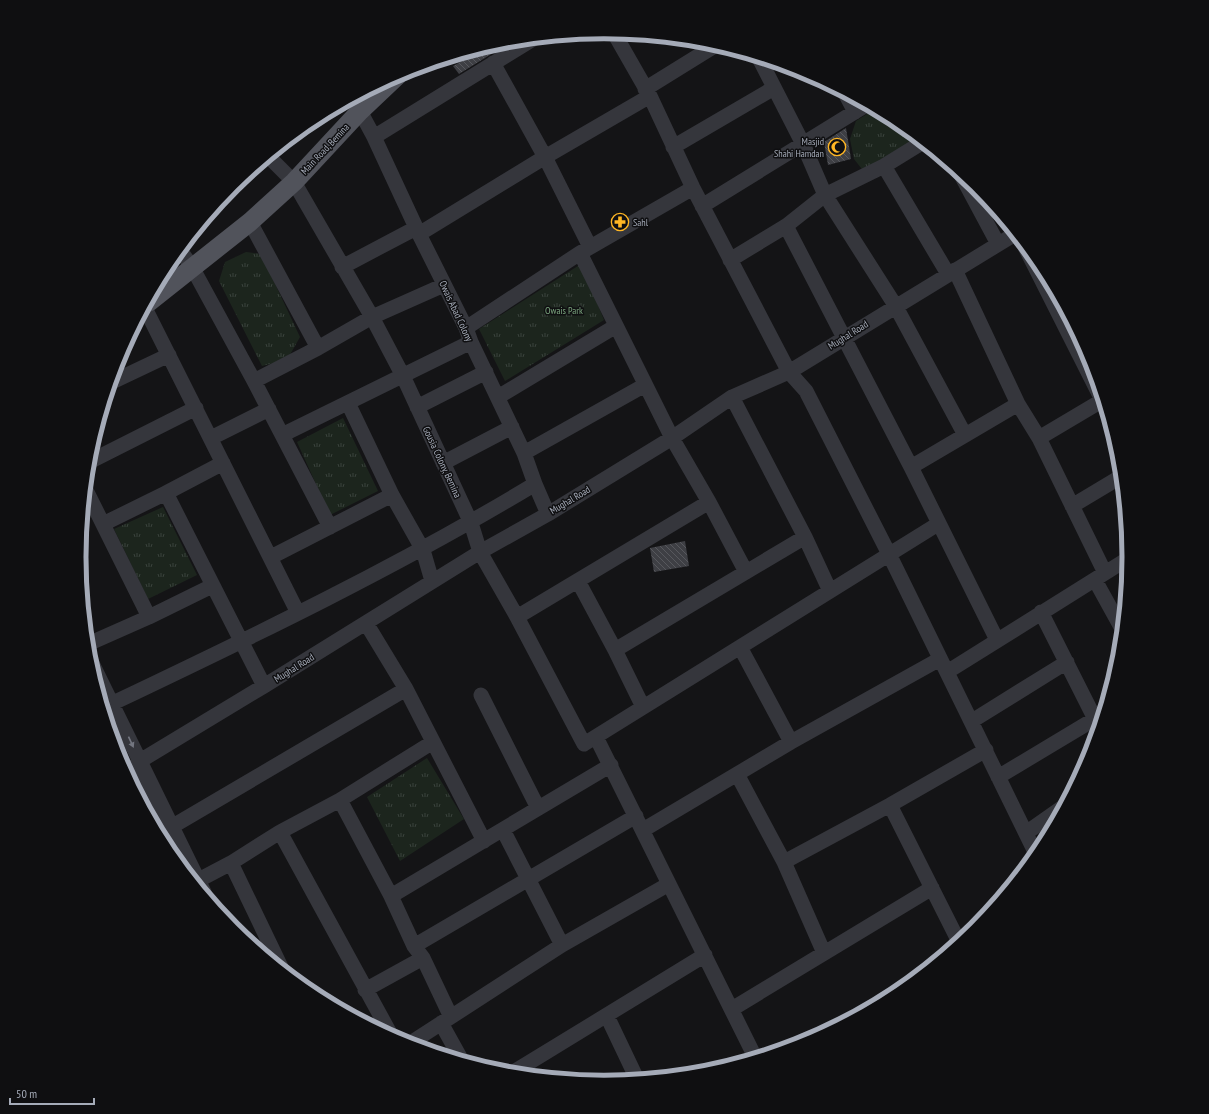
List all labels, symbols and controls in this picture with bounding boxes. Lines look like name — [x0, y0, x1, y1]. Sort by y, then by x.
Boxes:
street label: Main Road, Bemina — [298, 121, 352, 177]
place label: Masjid Shahi Hamdan — [774, 135, 824, 160]
mosque icon: Masjid Shahi Hamdan — [827, 137, 847, 157]
pharmacy icon: Sahl — [610, 212, 630, 232]
place label: Sahl — [633, 216, 649, 229]
street label: Owais Abad Colony — [436, 278, 476, 344]
park label: Owais Park — [545, 304, 583, 317]
street label: Mughal Road — [825, 318, 871, 352]
street label: Gousia Colony, Bemina — [420, 424, 464, 500]
street label: Mughal Road — [547, 483, 593, 517]
street label: Mughal Road — [271, 651, 317, 685]
one-way arrow — [128, 736, 134, 748]
scale bar — [10, 1080, 94, 1106]
text: 50 m — [16, 1086, 37, 1101]

